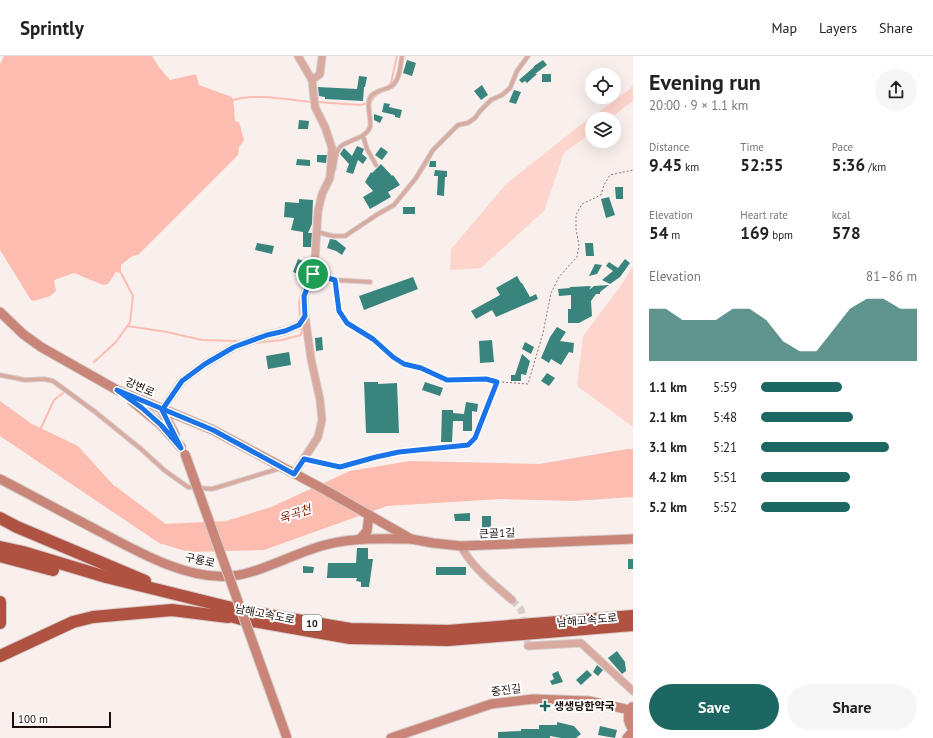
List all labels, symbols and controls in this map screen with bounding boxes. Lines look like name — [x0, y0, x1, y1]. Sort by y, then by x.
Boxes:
text: Sprintly — [20, 16, 84, 40]
text: Map — [771, 19, 797, 37]
text: Layers — [819, 19, 857, 37]
text: Share — [879, 19, 913, 37]
map controls — [585, 68, 621, 148]
button: locate — [585, 68, 621, 104]
text: Evening run — [649, 68, 761, 96]
button: share — [875, 69, 917, 111]
text: 20:00 · 9 × 1.1 km — [649, 97, 748, 114]
button: layers — [585, 112, 621, 148]
text: Distance — [649, 140, 689, 154]
text: Time — [740, 140, 764, 154]
text: Pace — [832, 140, 853, 154]
text: 9.45 — [649, 154, 682, 176]
text: 52:55 — [740, 154, 783, 176]
text: 5:36 — [832, 154, 865, 176]
text: km — [682, 160, 699, 174]
text: /km — [865, 160, 886, 174]
text: Elevation — [649, 208, 693, 222]
text: Heart rate — [740, 208, 788, 222]
text: kcal — [832, 208, 850, 222]
text: 54 — [649, 222, 668, 244]
text: 169 — [740, 222, 769, 244]
text: 578 — [832, 222, 861, 244]
text: m — [668, 228, 680, 242]
text: bpm — [769, 228, 793, 242]
pin — [296, 257, 330, 291]
icon: arrive — [302, 263, 324, 285]
text: Elevation — [649, 268, 701, 285]
text: 81–86 m — [866, 268, 917, 285]
street label: 강변로 — [123, 374, 157, 400]
text: 1.1 km — [649, 379, 687, 396]
text: 5:59 — [713, 379, 737, 396]
text: 2.1 km — [649, 409, 687, 426]
text: 5:48 — [713, 409, 737, 426]
text: 3.1 km — [649, 439, 687, 456]
text: 5:21 — [713, 439, 737, 456]
text: 4.2 km — [649, 469, 687, 486]
text: 5:51 — [713, 469, 737, 486]
text: 5.2 km — [649, 499, 687, 516]
text: 5:52 — [713, 499, 737, 516]
water label: 옥곡천 — [277, 501, 315, 526]
street label: 큰골1길 — [479, 525, 515, 541]
street label: 구룡로 — [184, 550, 216, 570]
street label: 남해고속도로 — [234, 601, 296, 627]
street label: 남해고속도로 — [556, 610, 618, 630]
road number: 10 — [302, 615, 322, 631]
street label: 중진길 — [490, 681, 522, 699]
button: Save — [649, 684, 779, 730]
button: Share — [787, 684, 917, 730]
place label: 생생당한약국 — [554, 699, 615, 713]
marker: 생생당한약국 — [539, 700, 551, 712]
scale bar — [12, 710, 111, 729]
text: 100 m — [18, 712, 48, 726]

